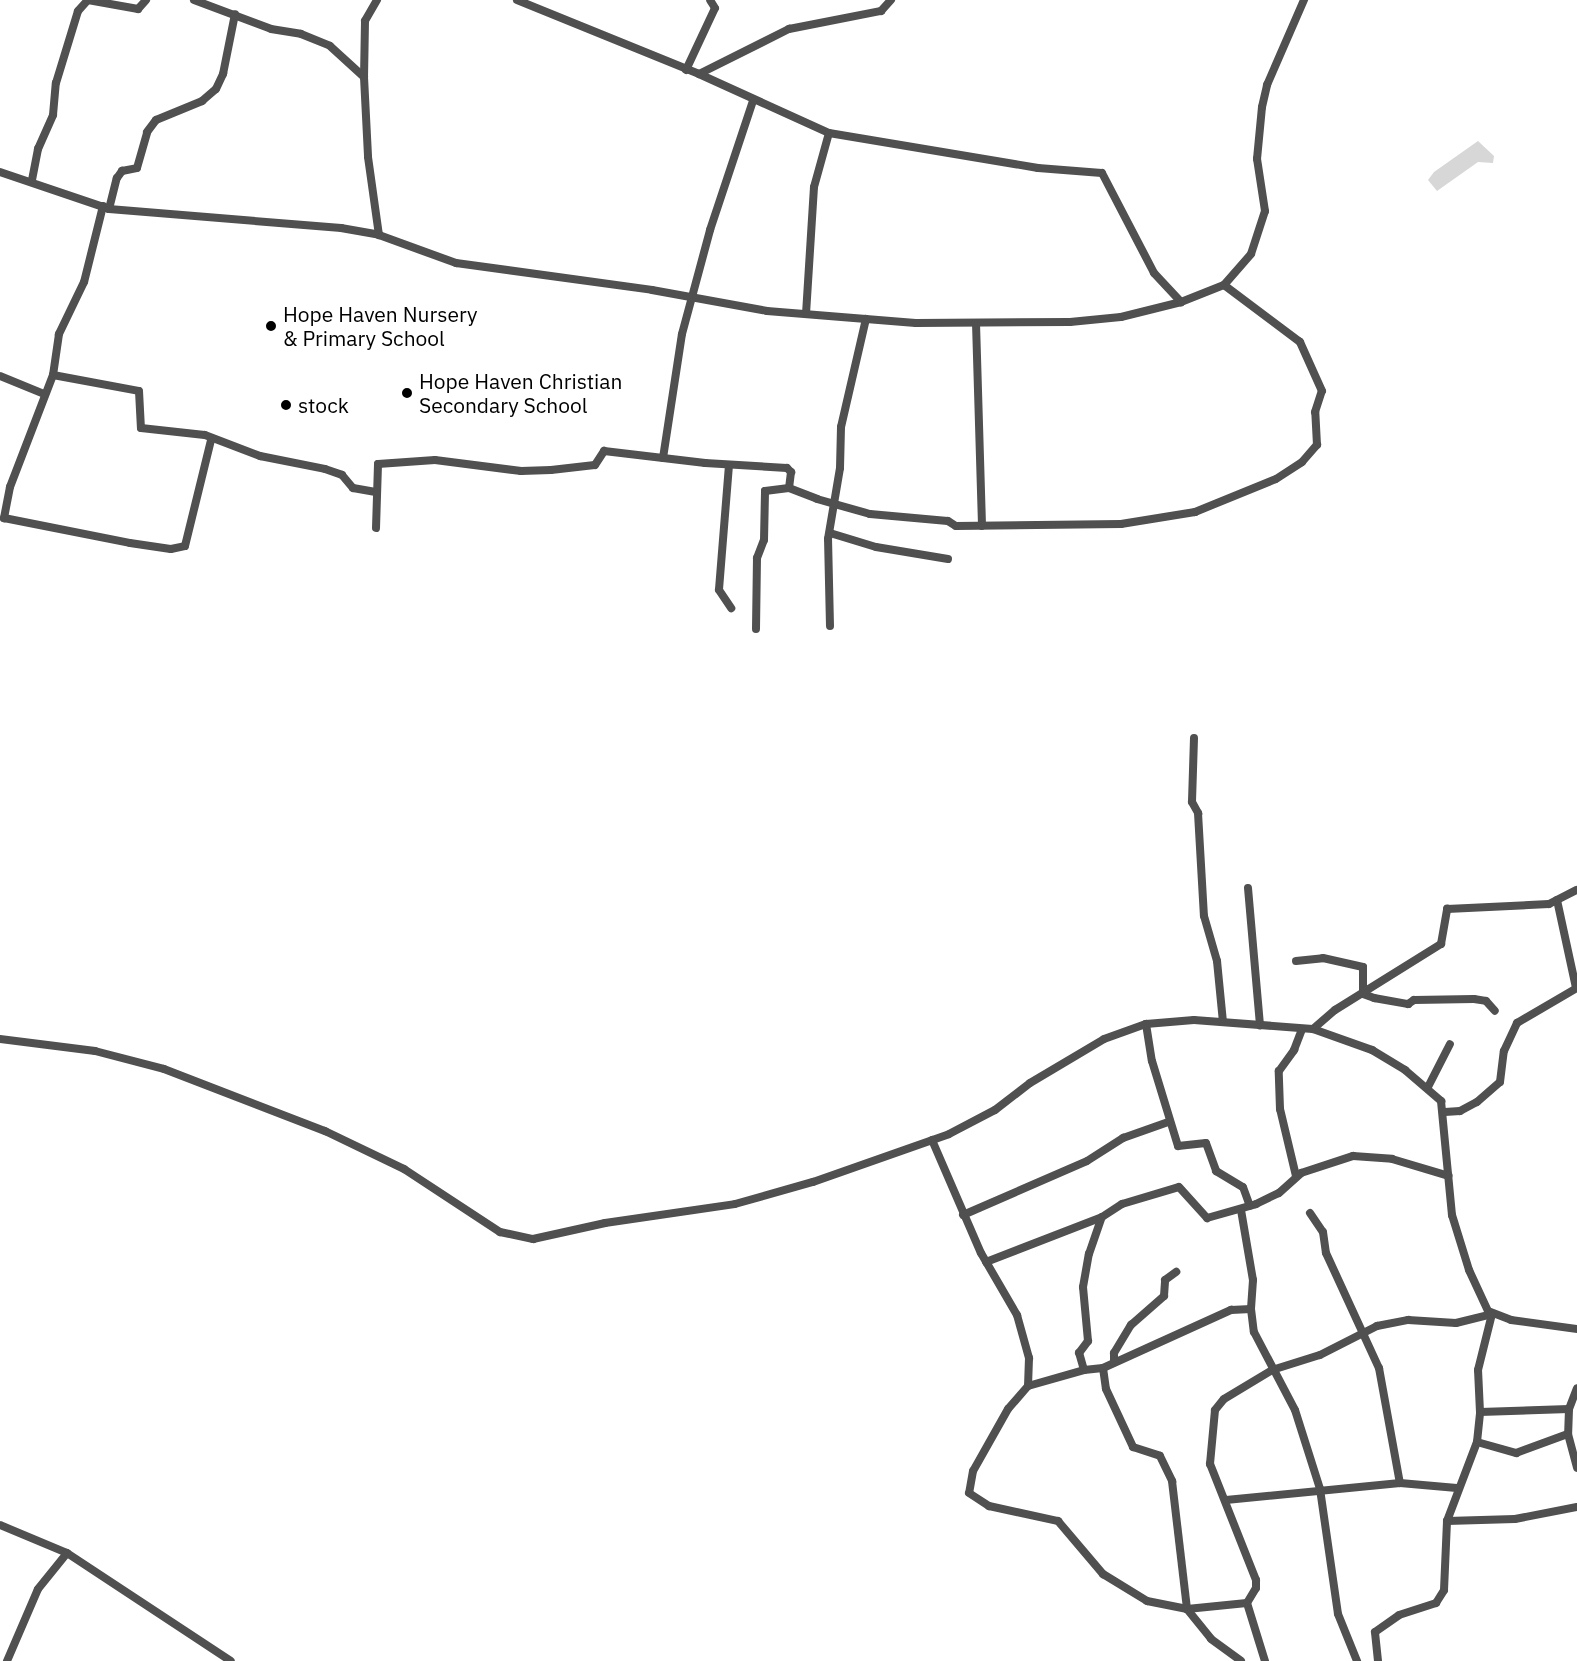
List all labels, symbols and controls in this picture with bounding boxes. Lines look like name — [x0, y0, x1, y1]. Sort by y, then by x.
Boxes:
place label: Hope Haven Nursery & Primary School — [283, 301, 477, 351]
marker: Hope Haven Nursery & Primary School — [264, 319, 278, 333]
place label: Hope Haven Christian Secondary School — [419, 368, 623, 418]
marker: Hope Haven Christian Secondary School — [400, 386, 414, 400]
place label: stock — [298, 392, 349, 418]
marker: stock — [279, 398, 293, 412]

